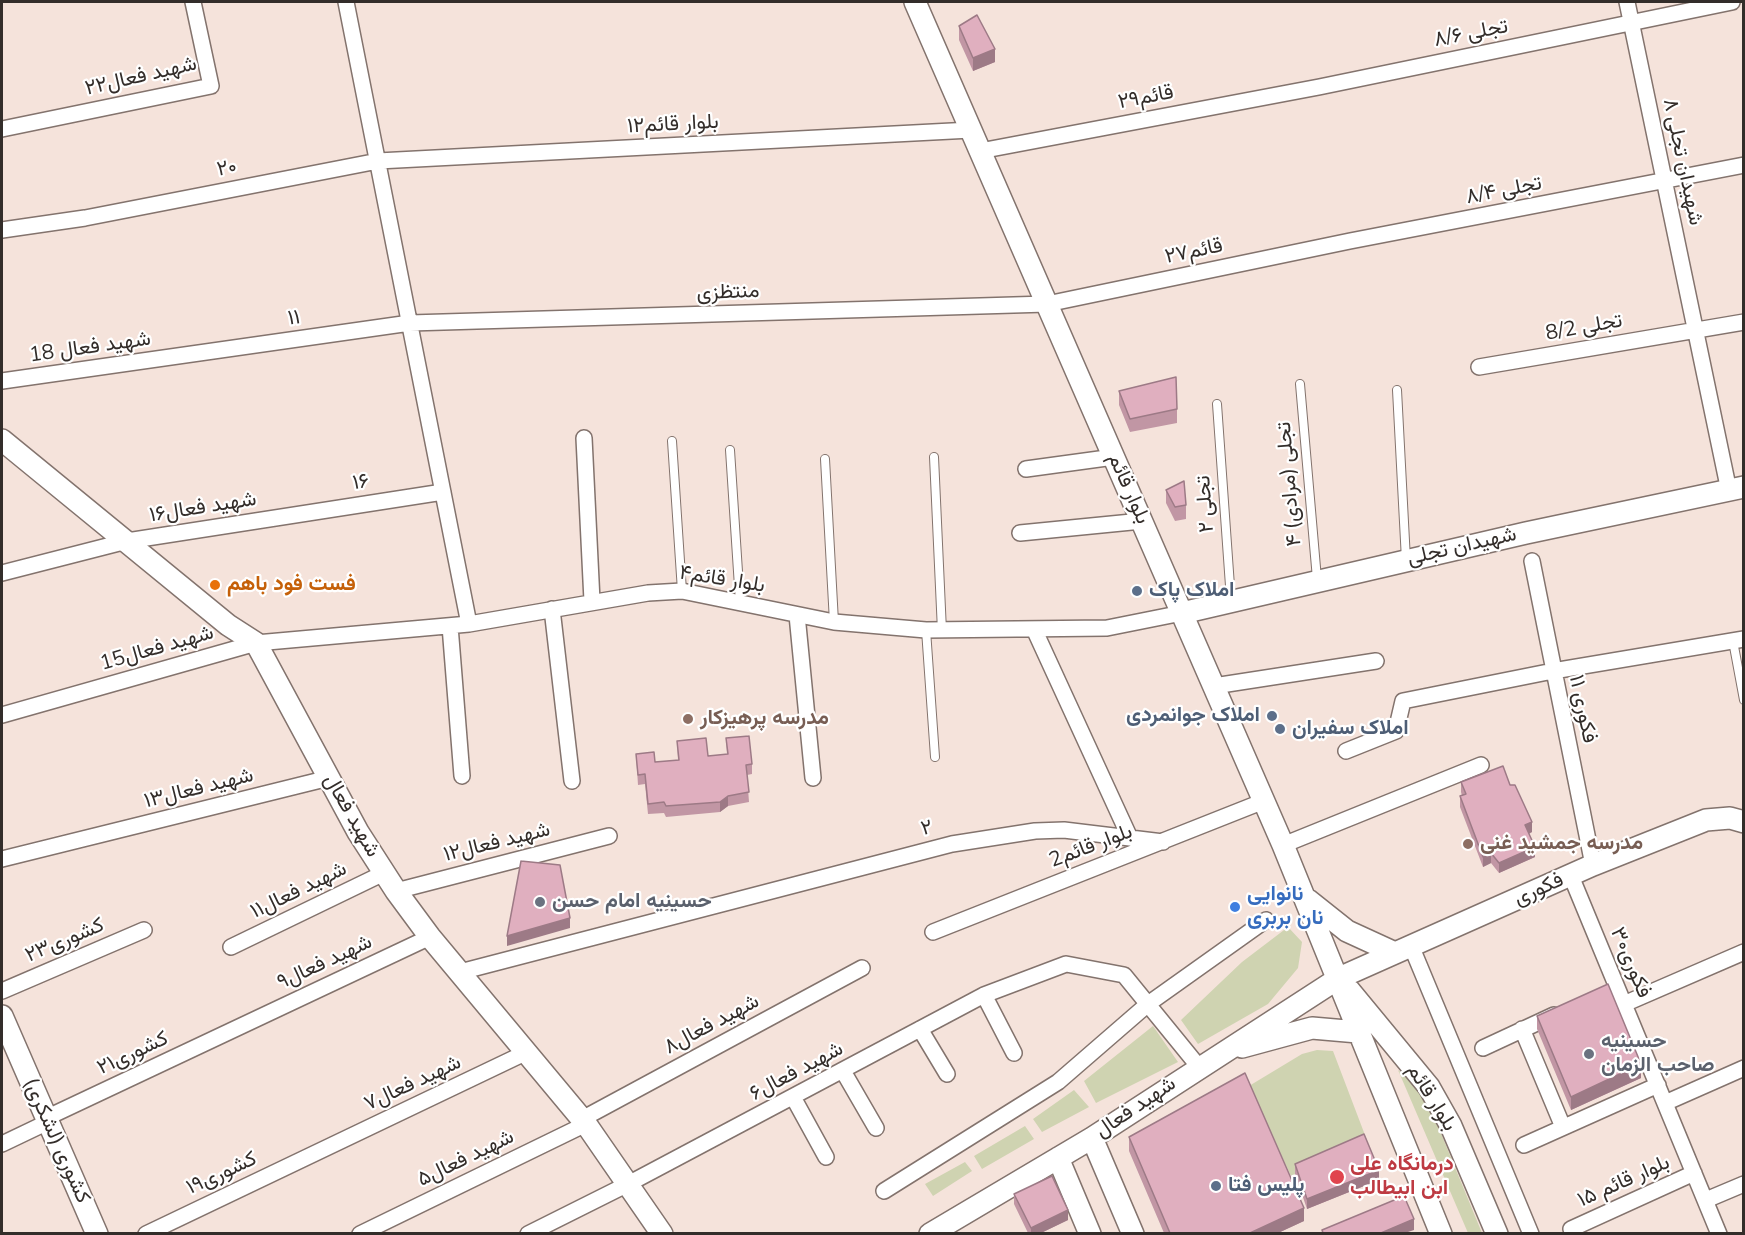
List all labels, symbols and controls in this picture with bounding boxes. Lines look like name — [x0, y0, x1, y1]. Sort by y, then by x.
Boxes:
street label: تجلی ۸/۶ — [1432, 14, 1510, 54]
street label: شهید فعال۲۲ — [83, 52, 199, 102]
street label: قائم۲۹ — [1116, 80, 1176, 116]
street label: شهیدان تجلی ۸ — [1656, 96, 1708, 228]
street label: بلوار قائم۱۲ — [627, 110, 719, 140]
street label: ۲۰ — [215, 155, 239, 183]
street label: ۸/۴ تجلی — [1464, 171, 1544, 211]
street label: قائم۲۷ — [1163, 234, 1225, 270]
street label: منتظزی — [696, 279, 760, 307]
street label: ۱۱ — [286, 306, 302, 332]
street label: 8/2 تجلی — [1544, 309, 1624, 347]
street label: 18 شهید فعال — [28, 327, 152, 369]
street label: ۴ تجلی (مرادی) — [1272, 421, 1308, 547]
street label: بلوار قائم — [1101, 450, 1155, 528]
street label: ۱۶ — [351, 469, 371, 497]
street label: ۲ تجلی — [1191, 474, 1221, 534]
street label: شهید فعال۱۶ — [148, 487, 258, 529]
street label: شهیدان تجلی — [1405, 522, 1519, 572]
street label: بلوار قائم۴ — [677, 561, 767, 599]
place label: فست فود باهم — [227, 572, 356, 598]
marker: فست فود باهم — [208, 578, 222, 592]
place label: املاک پاک — [1149, 578, 1234, 604]
marker: املاک پاک — [1130, 584, 1144, 598]
street label: 15شهید فعال — [97, 621, 217, 677]
street label: فکوری ۱۱ — [1562, 673, 1602, 745]
place label: املاک جوانمردی — [1126, 703, 1260, 729]
place label: مدرسه پرهیزکار — [700, 706, 829, 732]
marker: املاک جوانمردی — [1265, 709, 1279, 723]
marker: مدرسه پرهیزکار — [681, 712, 695, 726]
place label: املاک سفیران — [1292, 716, 1409, 742]
marker: املاک سفیران — [1273, 722, 1287, 736]
street label: شهید فعال۱۳ — [142, 763, 256, 815]
street label: شهید فعال — [317, 770, 385, 862]
street label: ۲ — [918, 815, 936, 843]
street label: شهید فعال۱۲ — [441, 818, 553, 868]
street label: 2بلوار قائم — [1046, 820, 1136, 874]
place label: مدرسه جمشید غنی — [1480, 831, 1643, 857]
marker: مدرسه جمشید غنی — [1461, 837, 1475, 851]
street label: شهید فعال۱۱ — [247, 857, 351, 925]
street label: فکوری — [1510, 868, 1568, 912]
place label: نانوایی نان بربری — [1247, 882, 1323, 932]
place label: حسینیه امام حسن — [552, 889, 712, 915]
marker: حسینیه امام حسن — [533, 895, 547, 909]
marker: نانوایی نان بربری — [1228, 900, 1242, 914]
street label: کشوری۲۳ — [22, 913, 108, 969]
street label: فکوری۳۰ — [1604, 924, 1656, 1002]
street label: شهید فعال۹ — [274, 930, 376, 996]
street label: شهید فعال۸ — [660, 989, 764, 1061]
street label: ۲۱کشوری — [93, 1027, 173, 1081]
place label: حسینیه صاحب الزمان — [1601, 1029, 1714, 1079]
street label: شهید فعال۶ — [746, 1037, 848, 1107]
marker: حسینیه صاحب الزمان — [1582, 1047, 1596, 1061]
street label: شهید فعال۷ — [360, 1051, 466, 1117]
street label: بلوار قائم — [1401, 1060, 1461, 1136]
street label: شهید فعال — [1091, 1072, 1181, 1144]
street label: کشوری (لشکری) — [17, 1074, 95, 1208]
street label: شهید فعال۵ — [414, 1125, 518, 1193]
street label: ۱۹کشوری — [183, 1147, 261, 1201]
street label: بلوار قائم ۱۵ — [1574, 1150, 1674, 1214]
place label: درمانگاه علی ابن ابیطالب — [1350, 1152, 1454, 1202]
marker: درمانگاه علی ابن ابیطالب — [1328, 1168, 1346, 1186]
place label: پلیس فتا — [1228, 1173, 1305, 1199]
marker: پلیس فتا — [1209, 1179, 1223, 1193]

